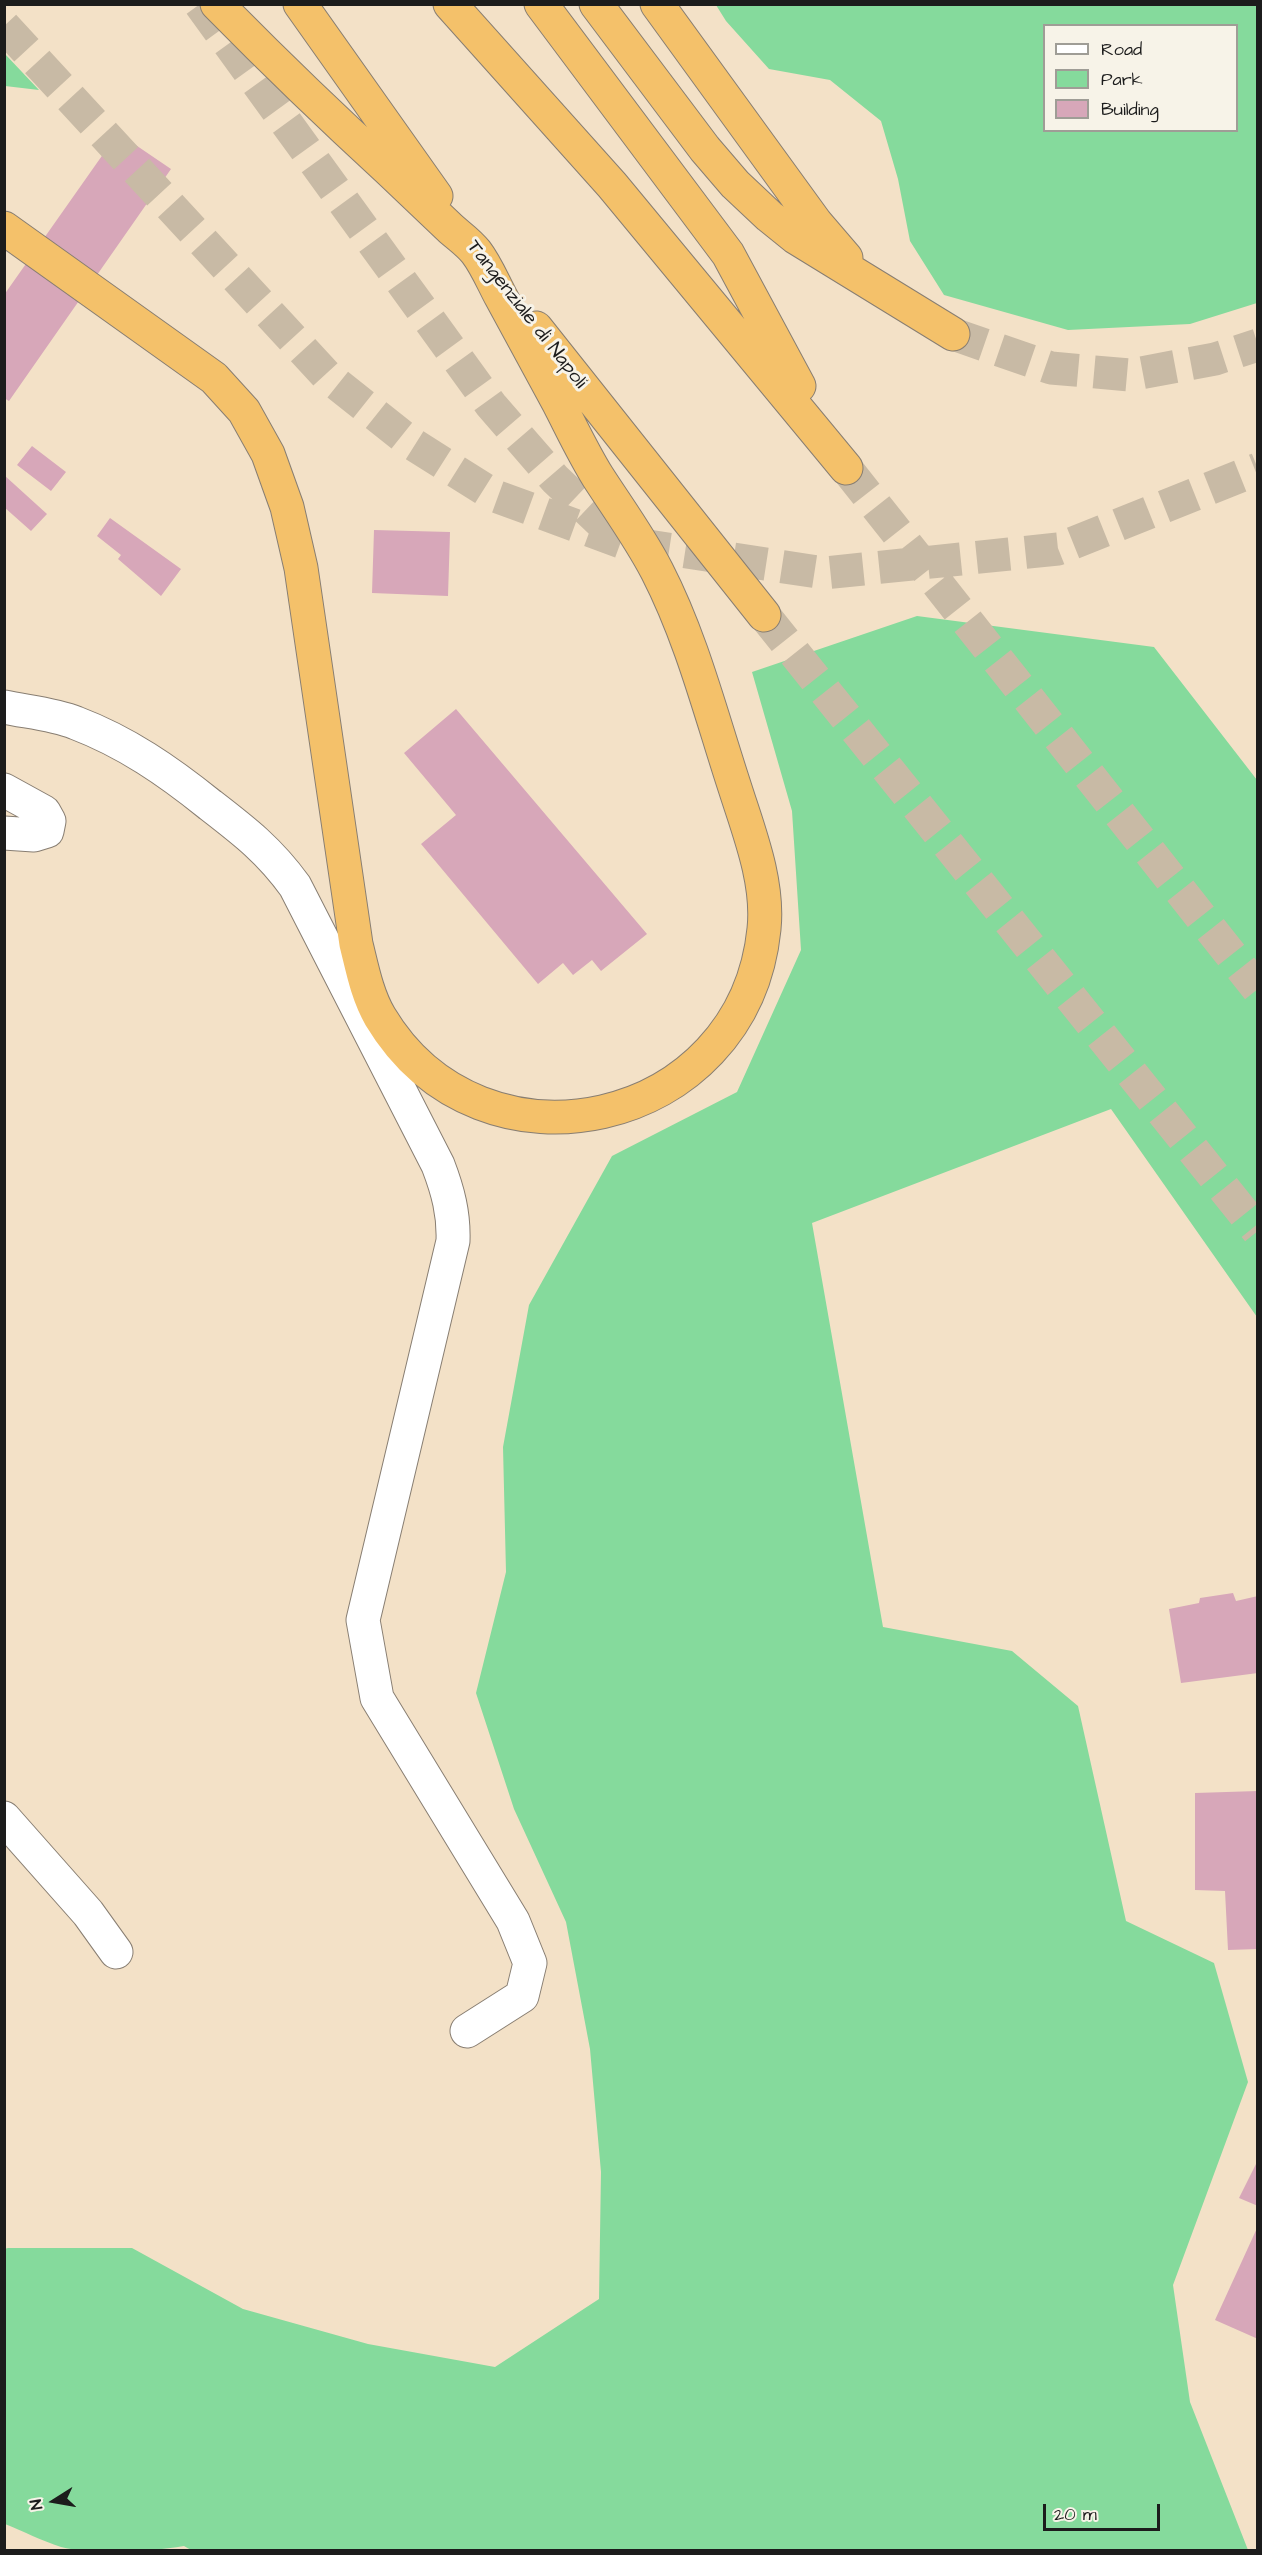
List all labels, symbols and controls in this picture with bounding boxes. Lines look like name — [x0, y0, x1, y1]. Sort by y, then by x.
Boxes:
legend — [1043, 24, 1238, 132]
text: Road — [1101, 37, 1142, 62]
text: Park — [1101, 67, 1143, 92]
text: Building — [1101, 97, 1159, 122]
street label: Tangenziale di Napoli — [461, 236, 591, 394]
north arrow — [24, 2471, 84, 2531]
scale bar — [1046, 2492, 1163, 2530]
text: N — [25, 2497, 48, 2511]
text: 20 m — [1054, 2502, 1097, 2527]

